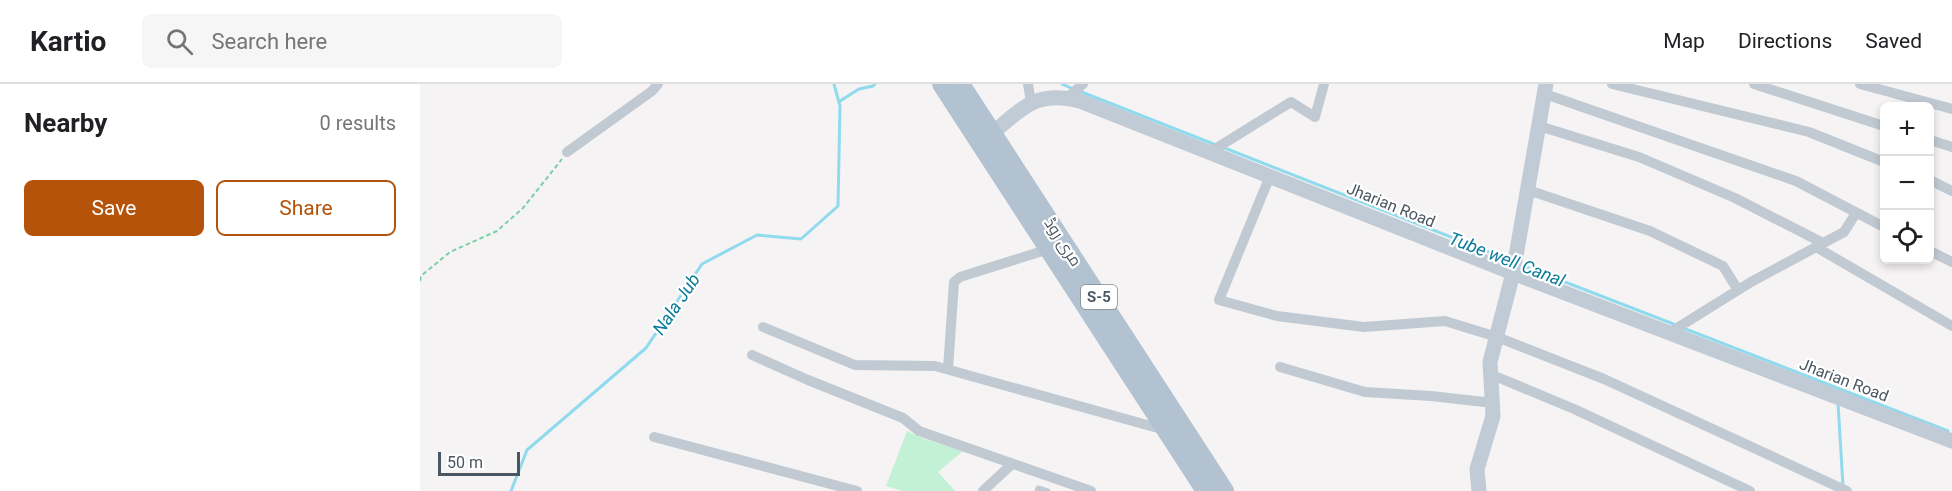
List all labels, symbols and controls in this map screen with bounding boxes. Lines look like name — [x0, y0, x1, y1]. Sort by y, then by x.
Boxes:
search box — [142, 14, 562, 68]
text: Kartio — [30, 25, 106, 58]
icon: search — [163, 25, 196, 58]
text: Search here — [211, 29, 327, 54]
text: Map — [1663, 29, 1705, 53]
text: Directions — [1738, 29, 1832, 53]
text: Saved — [1865, 29, 1922, 53]
map controls — [1880, 102, 1934, 264]
button: + — [1880, 102, 1934, 156]
text: Nearby — [24, 108, 107, 138]
text: 0 results — [320, 111, 396, 135]
button: − — [1880, 156, 1934, 210]
street label: Jharian Road — [1344, 179, 1438, 231]
button: Save — [24, 180, 204, 236]
button: Share — [216, 180, 396, 236]
button: locate — [1880, 210, 1934, 264]
street label: مری روڈ — [1039, 214, 1086, 270]
water label: Tube well Canal — [1446, 227, 1569, 291]
water label: Nala Jub — [648, 269, 704, 339]
road number: S-5 — [1081, 285, 1117, 309]
street label: Jharian Road — [1797, 354, 1891, 406]
scale bar — [438, 449, 520, 476]
text: 50 m — [447, 453, 483, 472]

